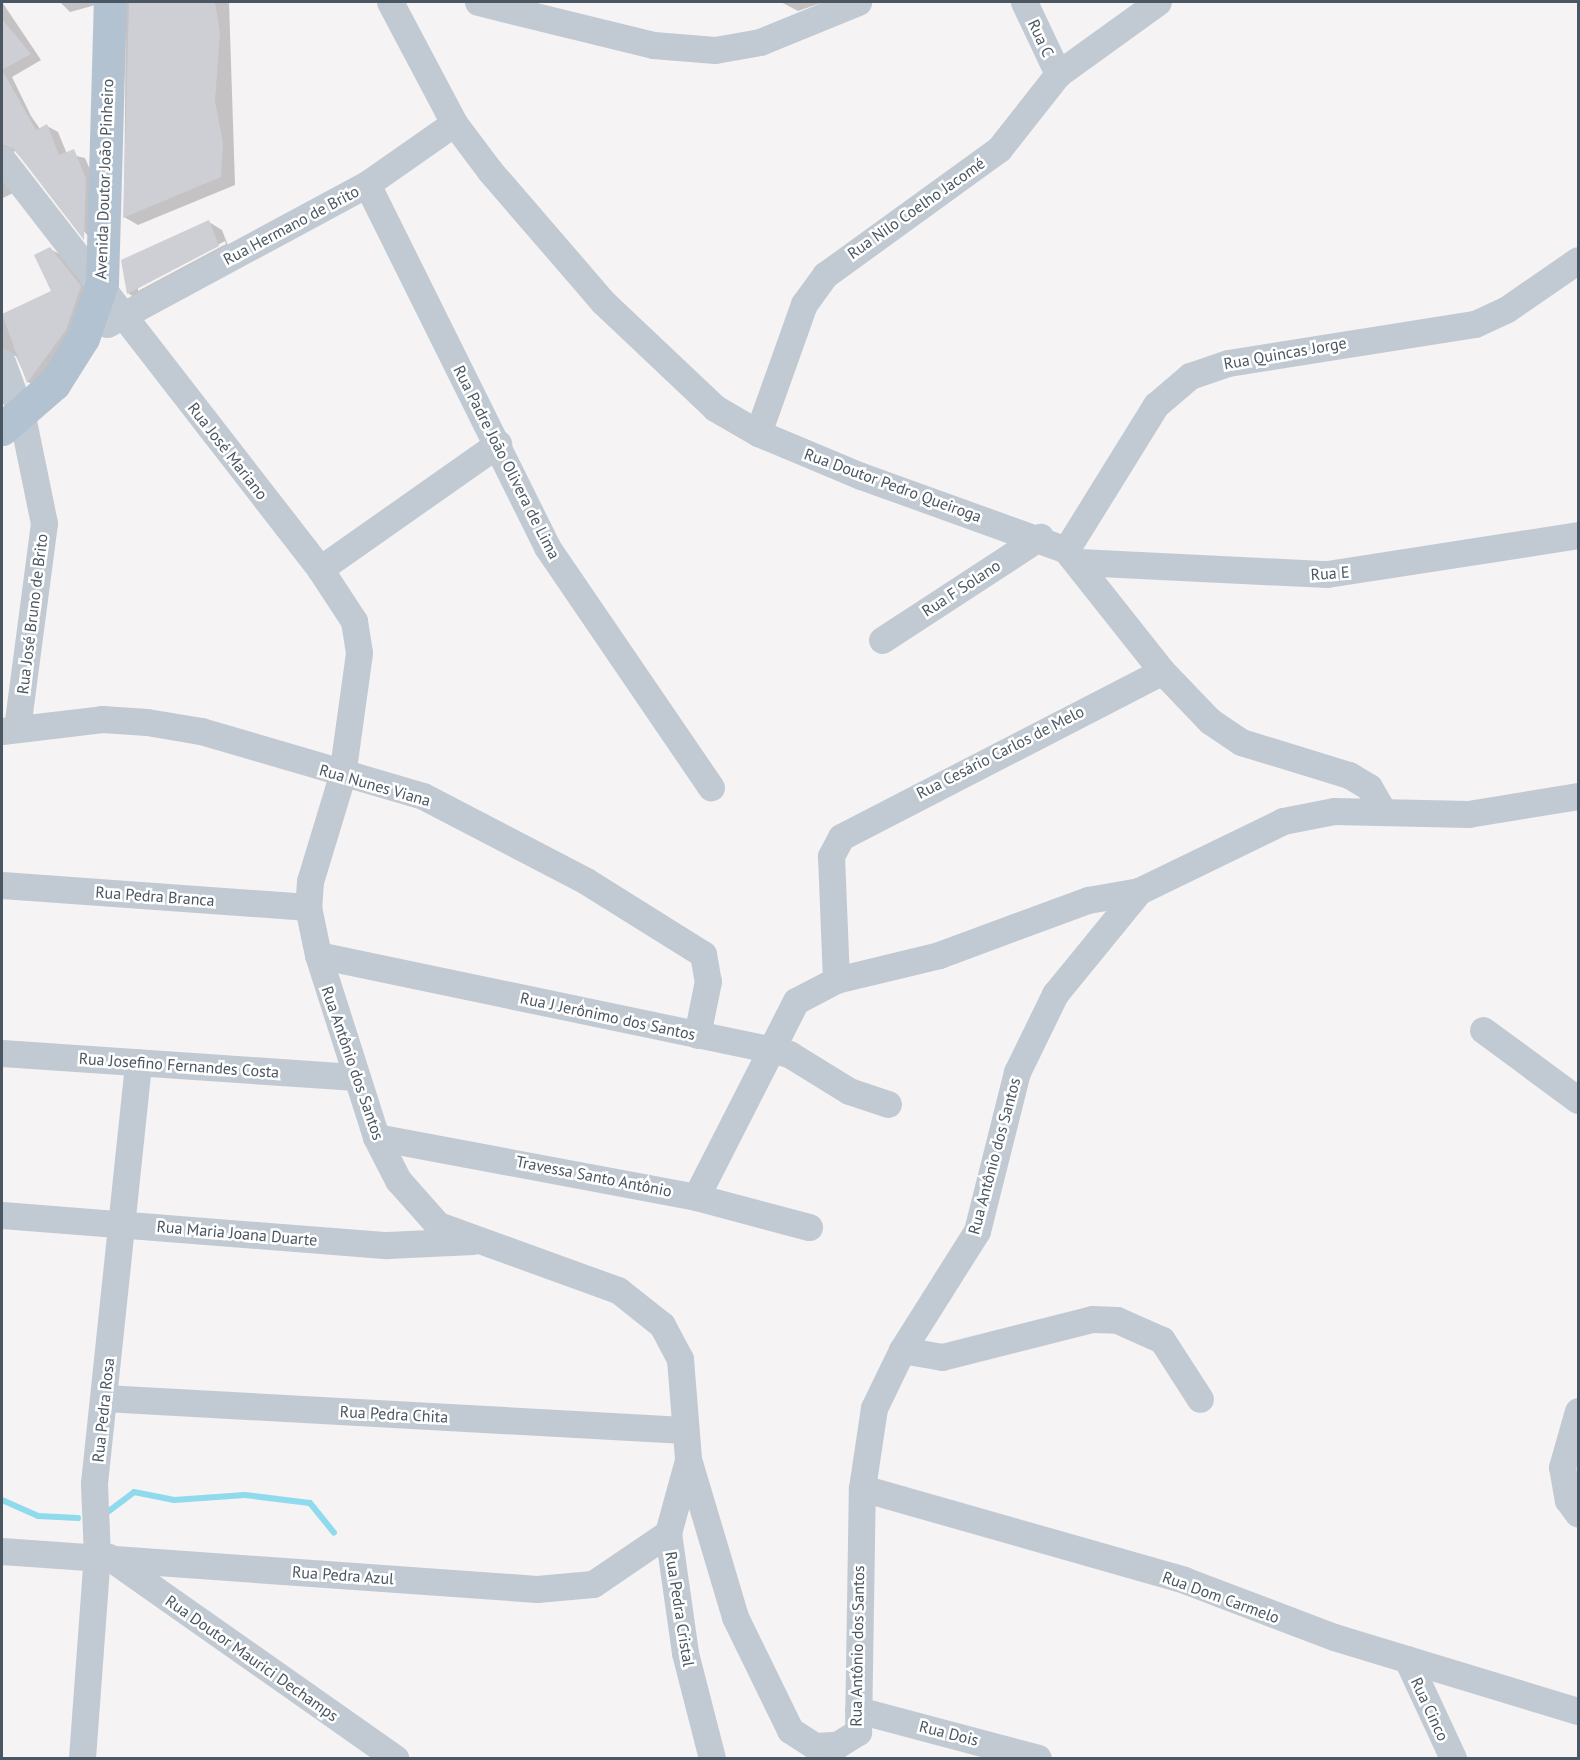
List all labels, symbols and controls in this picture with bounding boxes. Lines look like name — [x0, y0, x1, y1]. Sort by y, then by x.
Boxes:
street label: Rua C — [1024, 16, 1058, 60]
street label: Avenida Doutor João Pinheiro — [91, 78, 117, 280]
street label: Rua Nilo Coelho Jacomé — [844, 153, 988, 263]
street label: Rua Hermano de Brito — [220, 181, 362, 269]
street label: Rua Quincas Jorge — [1222, 333, 1348, 373]
street label: Rua Padre João Olivera de Lima — [450, 362, 564, 562]
street label: Rua José Mariano — [184, 399, 272, 503]
street label: Rua Doutor Pedro Queiroga — [802, 444, 984, 526]
street label: Rua José Bruno de Brito — [13, 533, 51, 695]
street label: Rua F Solano — [918, 556, 1004, 620]
street label: Rua E — [1310, 562, 1350, 584]
street label: Rua Cesário Carlos de Melo — [913, 701, 1087, 803]
street label: Rua Nunes Viana — [317, 760, 433, 810]
street label: Rua Pedra Branca — [95, 882, 215, 910]
street label: Rua Antônio dos Santos — [318, 983, 388, 1143]
street label: Rua J Jerônimo dos Santos — [519, 988, 697, 1044]
street label: Rua Josefino Fernandes Costa — [78, 1048, 280, 1082]
street label: Rua Antônio dos Santos — [964, 1075, 1024, 1237]
street label: Travessa Santo Antônio — [514, 1151, 674, 1201]
street label: Rua Maria Joana Duarte — [156, 1216, 318, 1250]
street label: Rua Pedra Rosa — [88, 1357, 118, 1463]
street label: Rua Pedra Chita — [339, 1402, 449, 1426]
street label: Rua Pedra Cristal — [661, 1550, 699, 1668]
street label: Rua Pedra Azul — [291, 1562, 395, 1588]
street label: Rua Antônio dos Santos — [846, 1565, 868, 1727]
street label: Rua Dom Carmelo — [1160, 1567, 1282, 1627]
street label: Rua Doutor Maurici Dechamps — [162, 1591, 342, 1725]
street label: Rua Cinco — [1407, 1674, 1453, 1744]
street label: Rua Dois — [917, 1716, 981, 1750]

